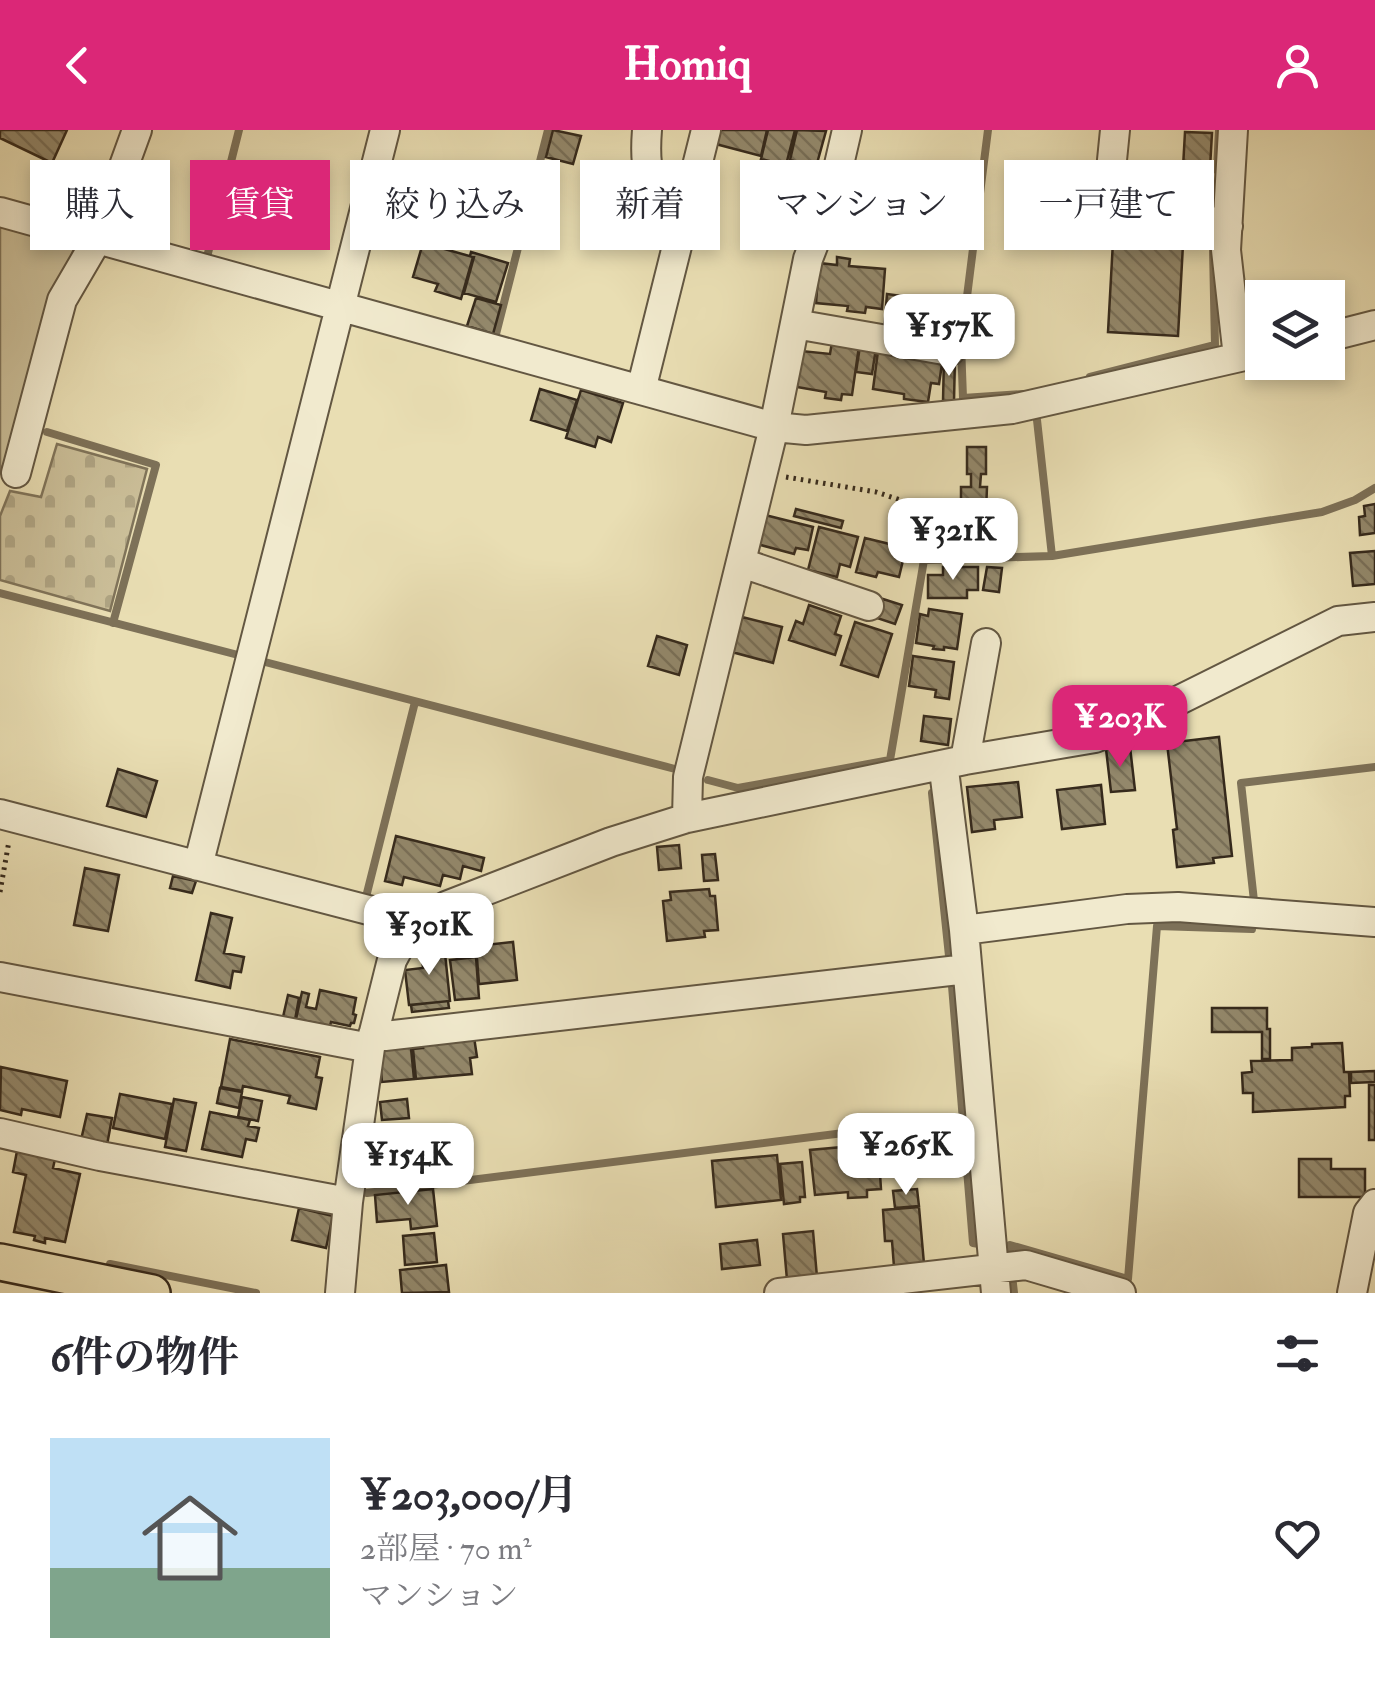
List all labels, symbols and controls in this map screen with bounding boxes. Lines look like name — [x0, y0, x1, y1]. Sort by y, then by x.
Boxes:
text: Homiq — [623, 37, 752, 93]
icon: back — [50, 38, 105, 93]
icon: person — [1270, 38, 1325, 93]
chip: 購入 — [30, 160, 170, 250]
chip: 賃貸 — [190, 160, 330, 250]
chip: 絞り込み — [350, 160, 560, 250]
chip: 新着 — [580, 160, 720, 250]
chip: マンション — [740, 160, 984, 250]
chip: 一戸建て — [1004, 160, 1214, 250]
map controls — [1245, 280, 1345, 380]
button: layers — [1245, 280, 1345, 380]
pin: ¥157K — [879, 294, 1019, 379]
text: ¥157K — [906, 306, 992, 346]
pin: ¥321K — [883, 498, 1023, 583]
text: ¥321K — [910, 510, 996, 550]
pin: ¥203K — [1050, 685, 1190, 770]
text: ¥203K — [1074, 697, 1166, 737]
pin: ¥301K — [359, 893, 499, 978]
text: ¥301K — [386, 905, 472, 945]
pin: ¥265K — [836, 1113, 976, 1198]
pin: ¥154K — [338, 1123, 478, 1208]
text: ¥265K — [860, 1125, 952, 1165]
text: ¥154K — [364, 1135, 452, 1175]
icon: filters — [1270, 1326, 1325, 1381]
text: 6件の物件 — [50, 1332, 239, 1384]
text: ¥203,000/月 — [360, 1470, 578, 1522]
icon: home — [130, 1478, 250, 1598]
icon: heart — [1270, 1511, 1325, 1566]
text: 2部屋 · 70 m² — [360, 1529, 532, 1569]
text: マンション — [360, 1576, 519, 1616]

